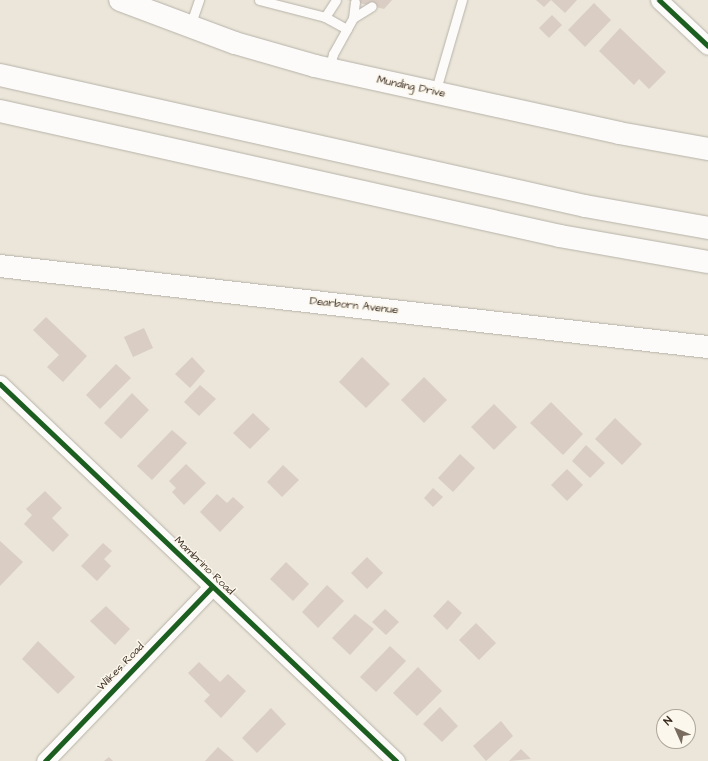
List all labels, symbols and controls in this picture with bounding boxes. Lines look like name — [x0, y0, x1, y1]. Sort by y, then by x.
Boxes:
street label: Munding Drive — [376, 73, 446, 101]
street label: Dearborn Avenue — [309, 295, 399, 317]
street label: Mambrino Road — [171, 534, 237, 598]
street label: Wilkes Road — [95, 640, 147, 694]
north arrow — [656, 709, 696, 749]
text: N — [660, 713, 676, 729]

